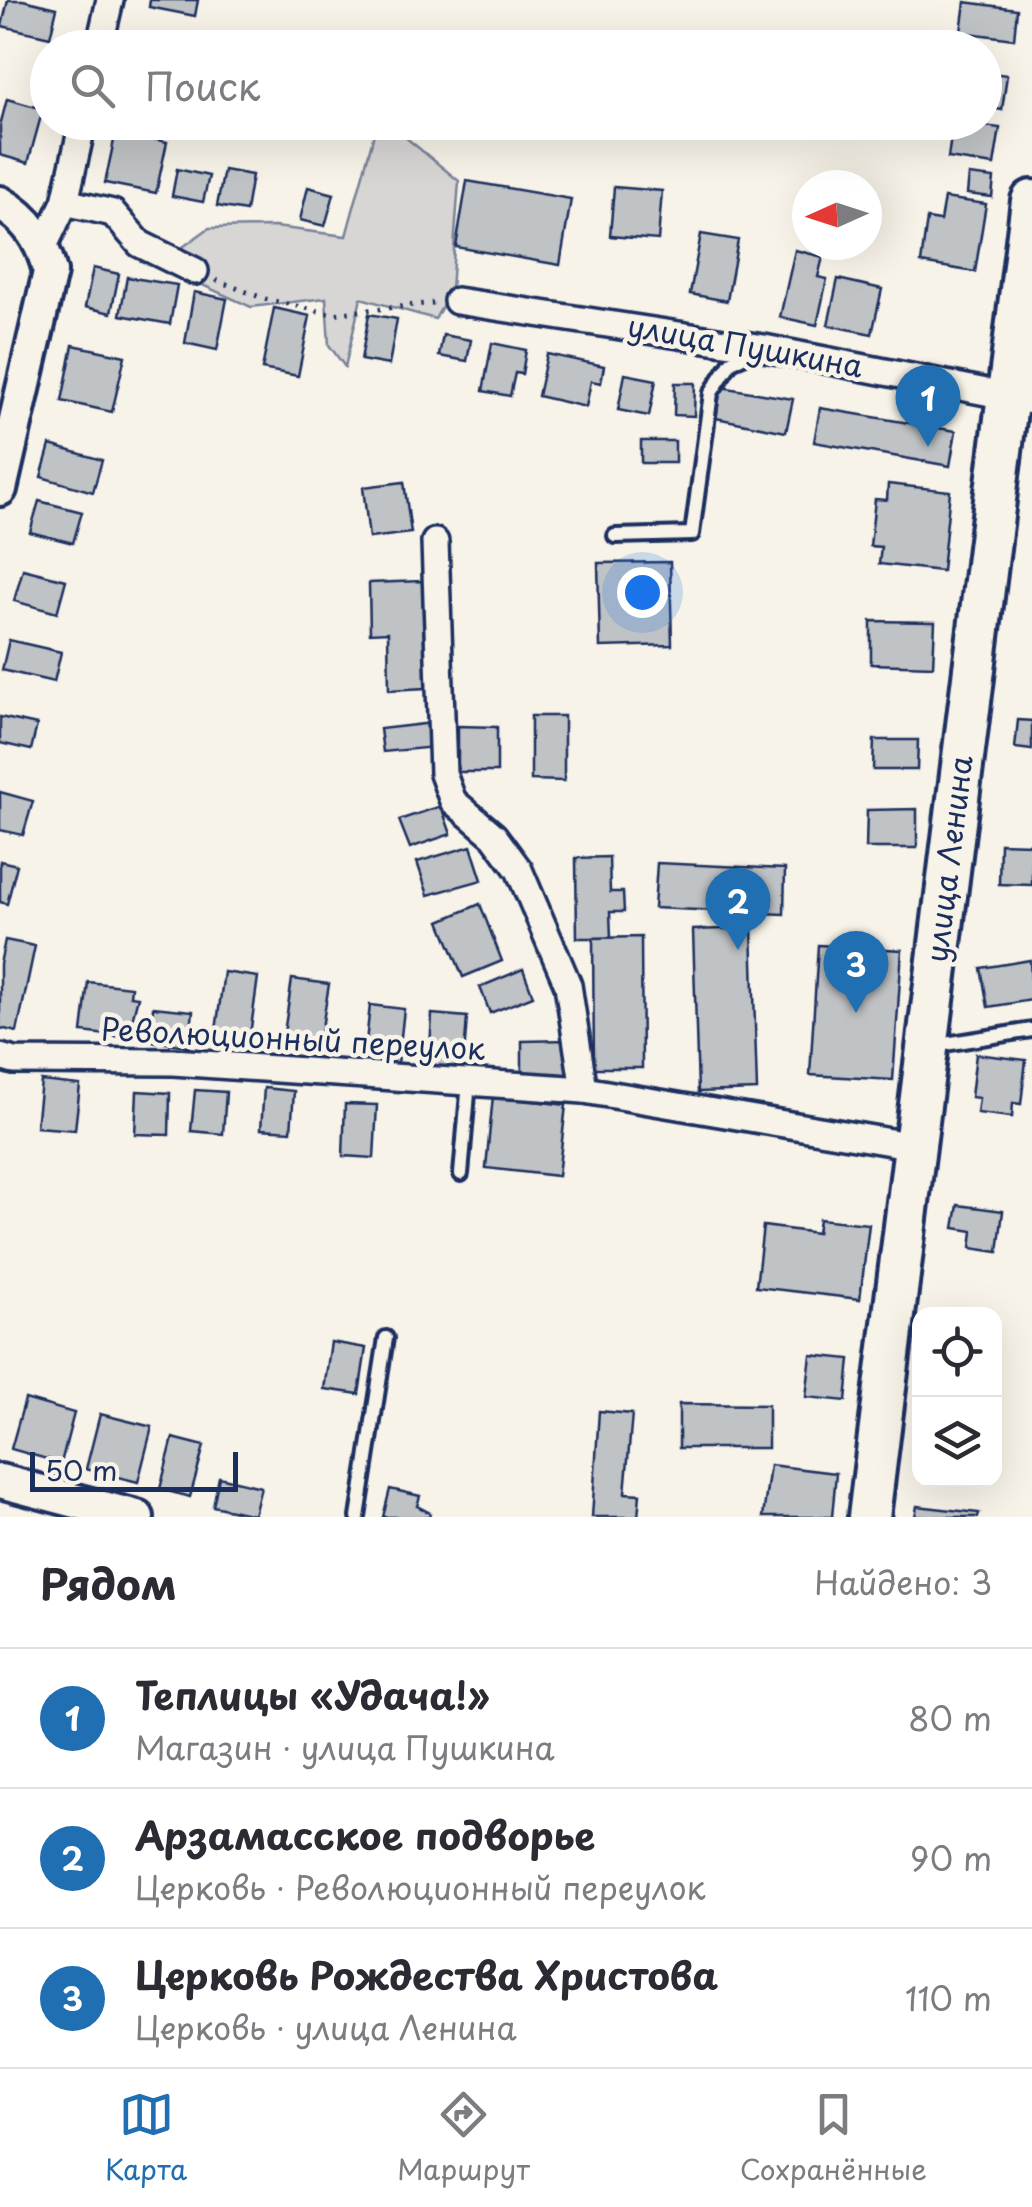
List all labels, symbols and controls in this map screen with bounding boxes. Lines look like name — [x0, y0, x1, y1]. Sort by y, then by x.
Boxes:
search box — [30, 30, 1002, 140]
text: Поиск — [145, 57, 260, 114]
icon: search — [65, 58, 120, 113]
north arrow — [792, 170, 882, 260]
street label: улица Пушкина — [624, 302, 867, 387]
pin: 1 — [896, 364, 960, 447]
your location — [617, 567, 668, 618]
street label: улица Ленина — [913, 753, 983, 965]
pin: 2 — [706, 868, 770, 950]
pin: 3 — [824, 930, 888, 1013]
street label: Революционный переулок — [100, 1005, 487, 1070]
map controls — [912, 1307, 1002, 1487]
button: locate — [912, 1307, 1002, 1397]
button: layers — [912, 1397, 1002, 1487]
scale bar — [30, 1447, 238, 1492]
text: 50 m — [45, 1448, 118, 1491]
text: Рядом — [40, 1551, 177, 1614]
text: Найдено: 3 — [814, 1558, 992, 1606]
text: Теплицы «Удача!» — [135, 1666, 490, 1723]
text: 1 — [65, 1694, 80, 1742]
text: 80 m — [908, 1694, 992, 1742]
text: Магазин · улица Пушкина — [135, 1723, 555, 1771]
text: Арзамасское подворье — [135, 1806, 595, 1863]
text: 2 — [61, 1834, 84, 1882]
text: 90 m — [910, 1834, 992, 1882]
text: Церковь · Революционный переулок — [135, 1863, 705, 1911]
text: Церковь Рождества Христова — [135, 1946, 718, 2003]
text: 3 — [62, 1974, 83, 2022]
text: 110 m — [905, 1974, 992, 2022]
text: Церковь · улица Ленина — [135, 2003, 517, 2051]
tab: Карта — [105, 2087, 187, 2190]
tab: Маршрут — [397, 2087, 530, 2190]
tab: Сохранённые — [740, 2087, 927, 2190]

